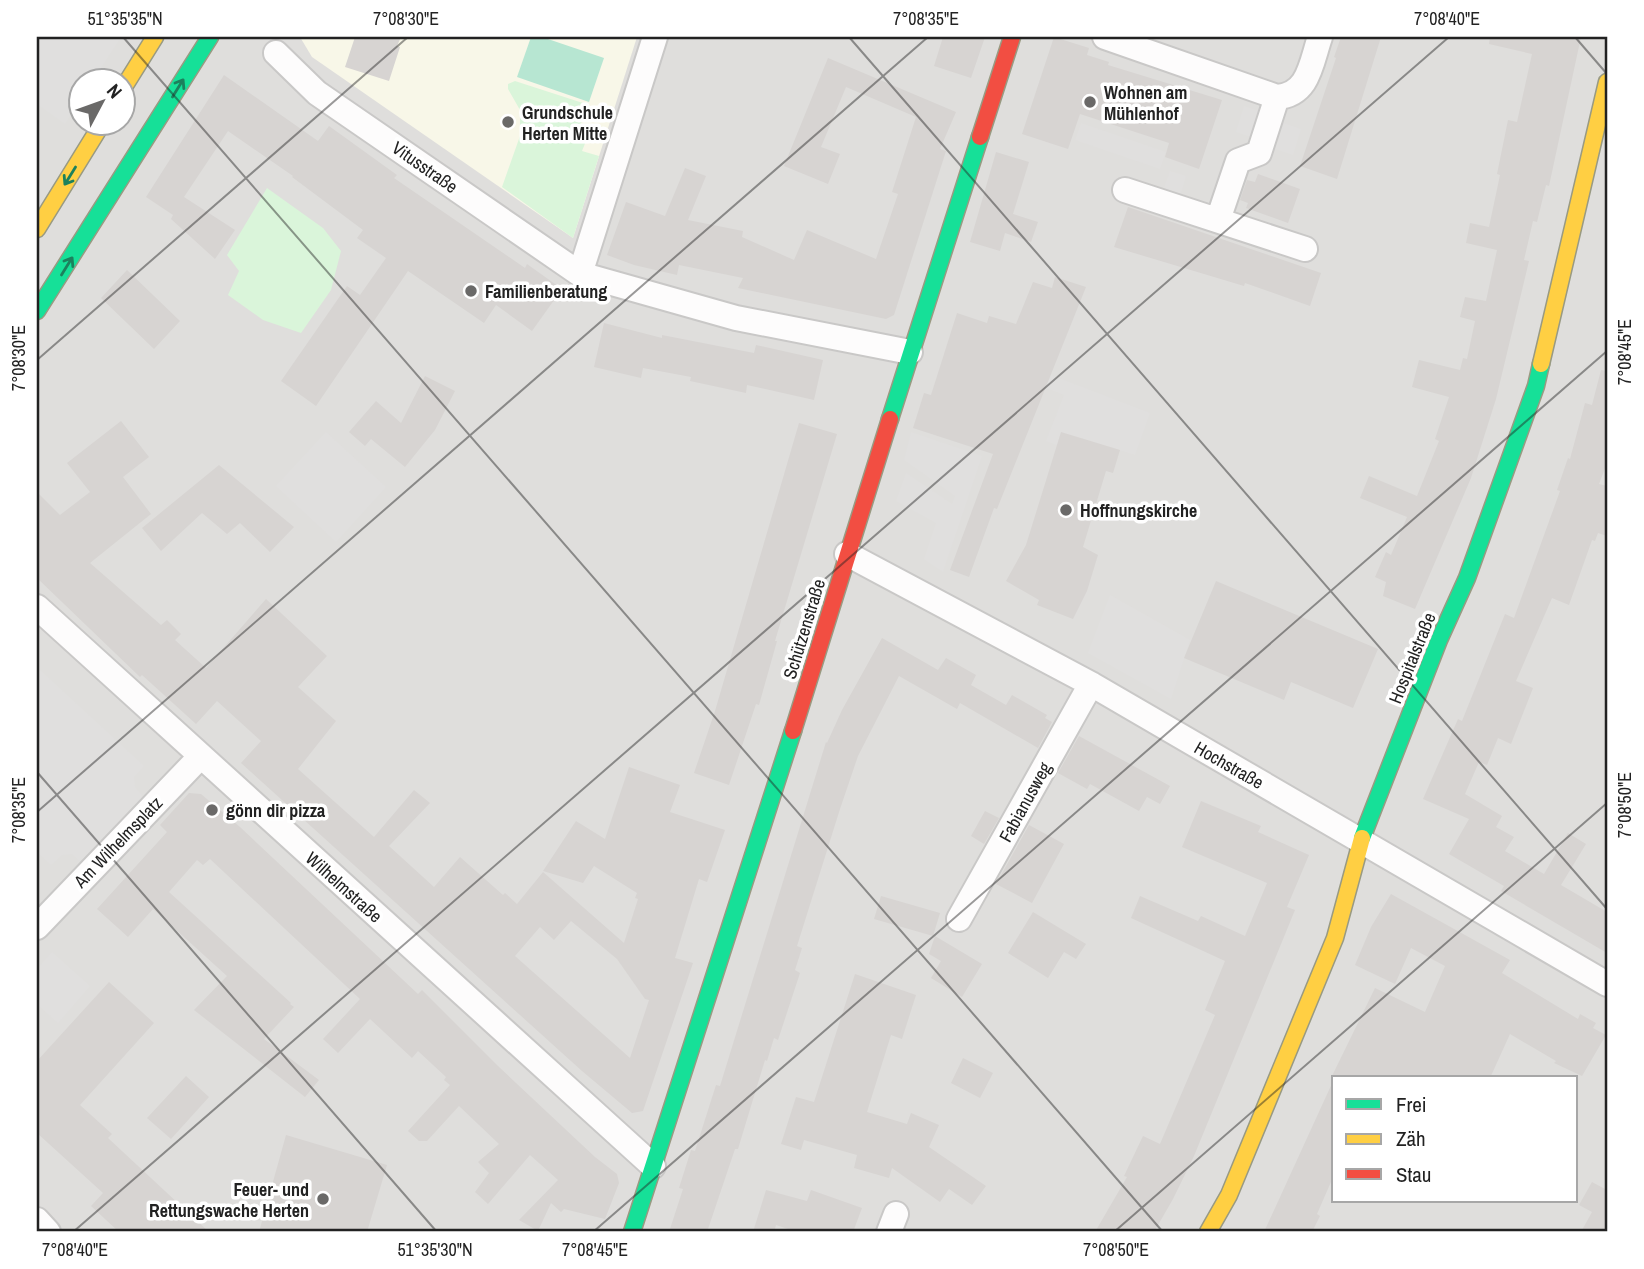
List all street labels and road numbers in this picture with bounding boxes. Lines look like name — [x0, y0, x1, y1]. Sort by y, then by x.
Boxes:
street label: Vitusstraße — [387, 135, 463, 199]
street label: Schützenstraße — [777, 576, 831, 682]
street label: Hospitalstraße — [1382, 609, 1442, 707]
street label: Hochstraße — [1190, 735, 1268, 795]
street label: Fabianusweg — [993, 757, 1058, 847]
street label: Am Wilhelmsplatz — [67, 791, 168, 894]
street label: Wilhelmstraße — [300, 846, 388, 928]

